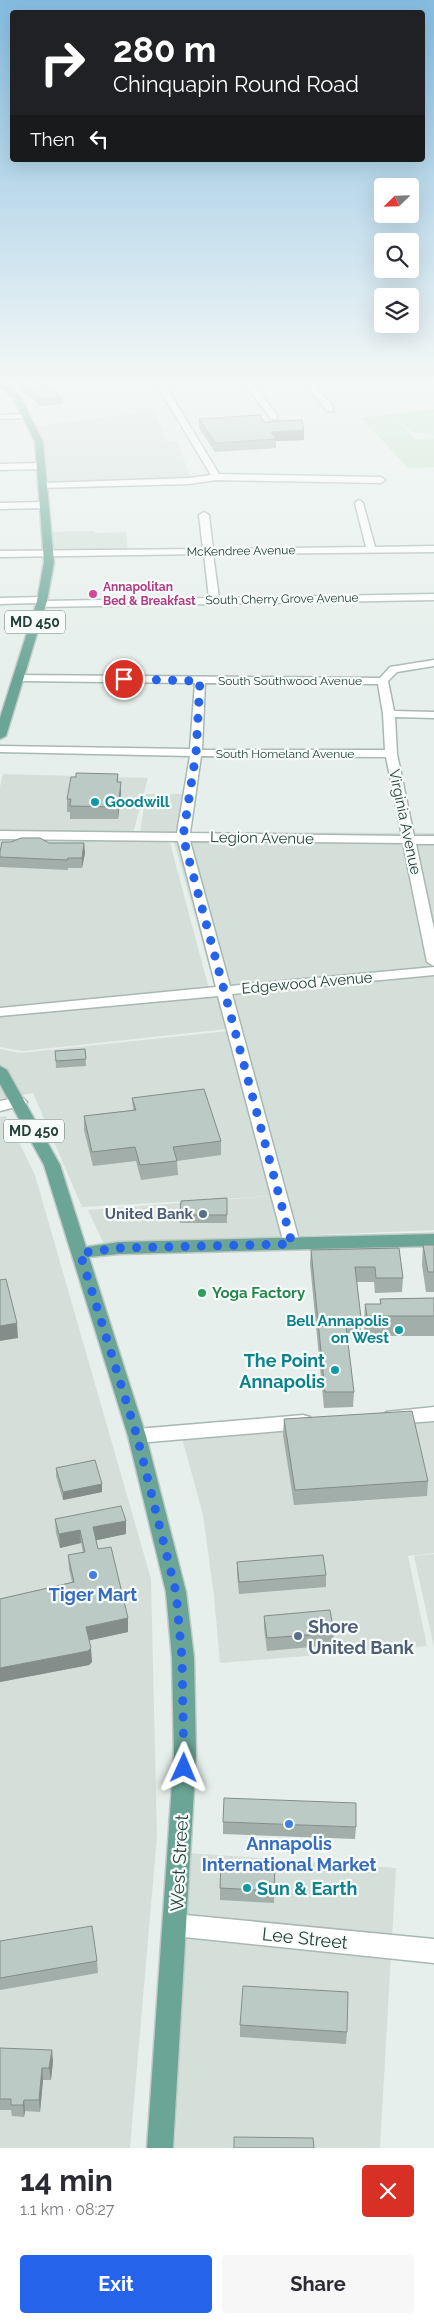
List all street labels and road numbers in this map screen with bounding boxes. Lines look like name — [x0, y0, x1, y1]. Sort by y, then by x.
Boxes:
street label: McKendree Avenue — [187, 543, 295, 559]
street label: South Cherry Grove Avenue — [205, 591, 359, 607]
road number: MD 450 — [5, 610, 65, 634]
street label: South Southwood Avenue — [218, 674, 362, 688]
street label: South Homeland Avenue — [216, 747, 354, 761]
street label: Virginia Avenue — [385, 768, 425, 877]
street label: Legion Avenue — [210, 828, 314, 848]
street label: Edgewood Avenue — [241, 968, 373, 998]
road number: MD 450 — [4, 1120, 64, 1142]
street label: West Street — [166, 1814, 192, 1912]
street label: Lee Street — [261, 1923, 349, 1953]

